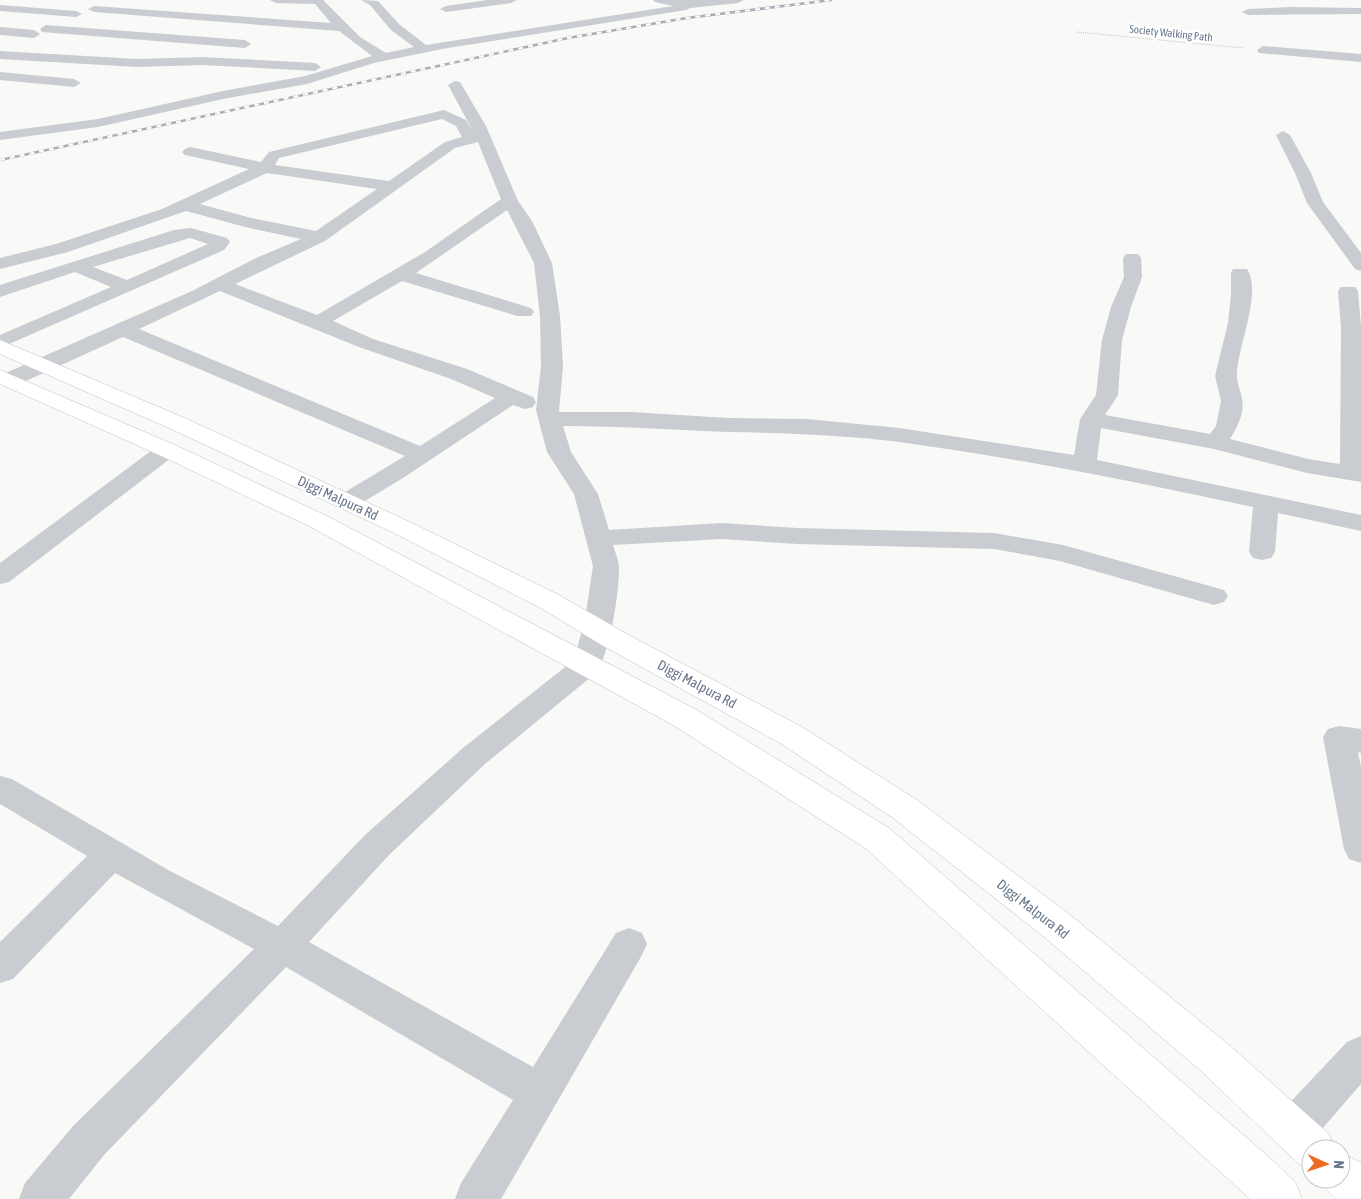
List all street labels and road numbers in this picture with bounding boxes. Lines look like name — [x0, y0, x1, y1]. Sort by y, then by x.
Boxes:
street label: Society Walking Path — [1129, 23, 1213, 43]
street label: Diggi Malpura Rd — [295, 472, 381, 524]
street label: Diggi Malpura Rd — [655, 657, 739, 711]
street label: Diggi Malpura Rd — [994, 876, 1072, 942]

